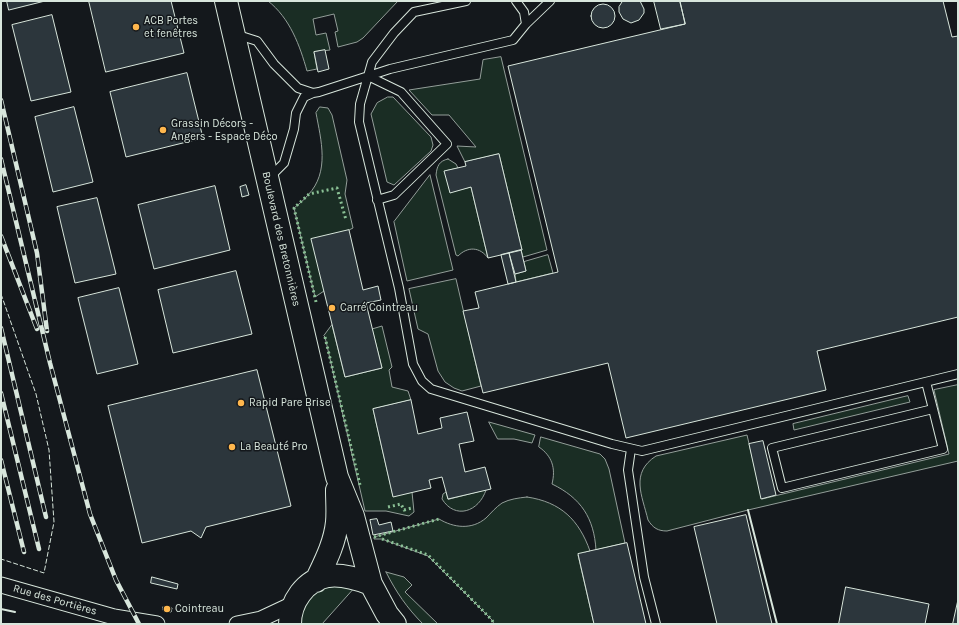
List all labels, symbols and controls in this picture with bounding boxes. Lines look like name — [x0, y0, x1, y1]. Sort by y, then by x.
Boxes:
place label: ACB Portes et fenêtres — [144, 14, 198, 40]
marker: ACB Portes et fenêtres — [131, 22, 141, 32]
place label: Grassin Décors - Angers - Espace Déco — [171, 117, 278, 143]
marker: Grassin Décors - Angers - Espace Déco — [158, 125, 168, 135]
street label: Boulevard des Bretonnières — [259, 170, 303, 308]
place label: Carré Cointreau — [340, 301, 418, 315]
marker: Carré Cointreau — [327, 303, 337, 313]
place label: Rapid Pare Brise — [249, 396, 331, 410]
marker: Rapid Pare Brise — [236, 398, 246, 408]
place label: La Beauté Pro — [240, 440, 307, 454]
marker: La Beauté Pro — [227, 442, 237, 452]
street label: Rue des Portières — [11, 582, 99, 618]
place label: Cointreau — [175, 602, 224, 616]
marker: Cointreau — [162, 604, 172, 614]

